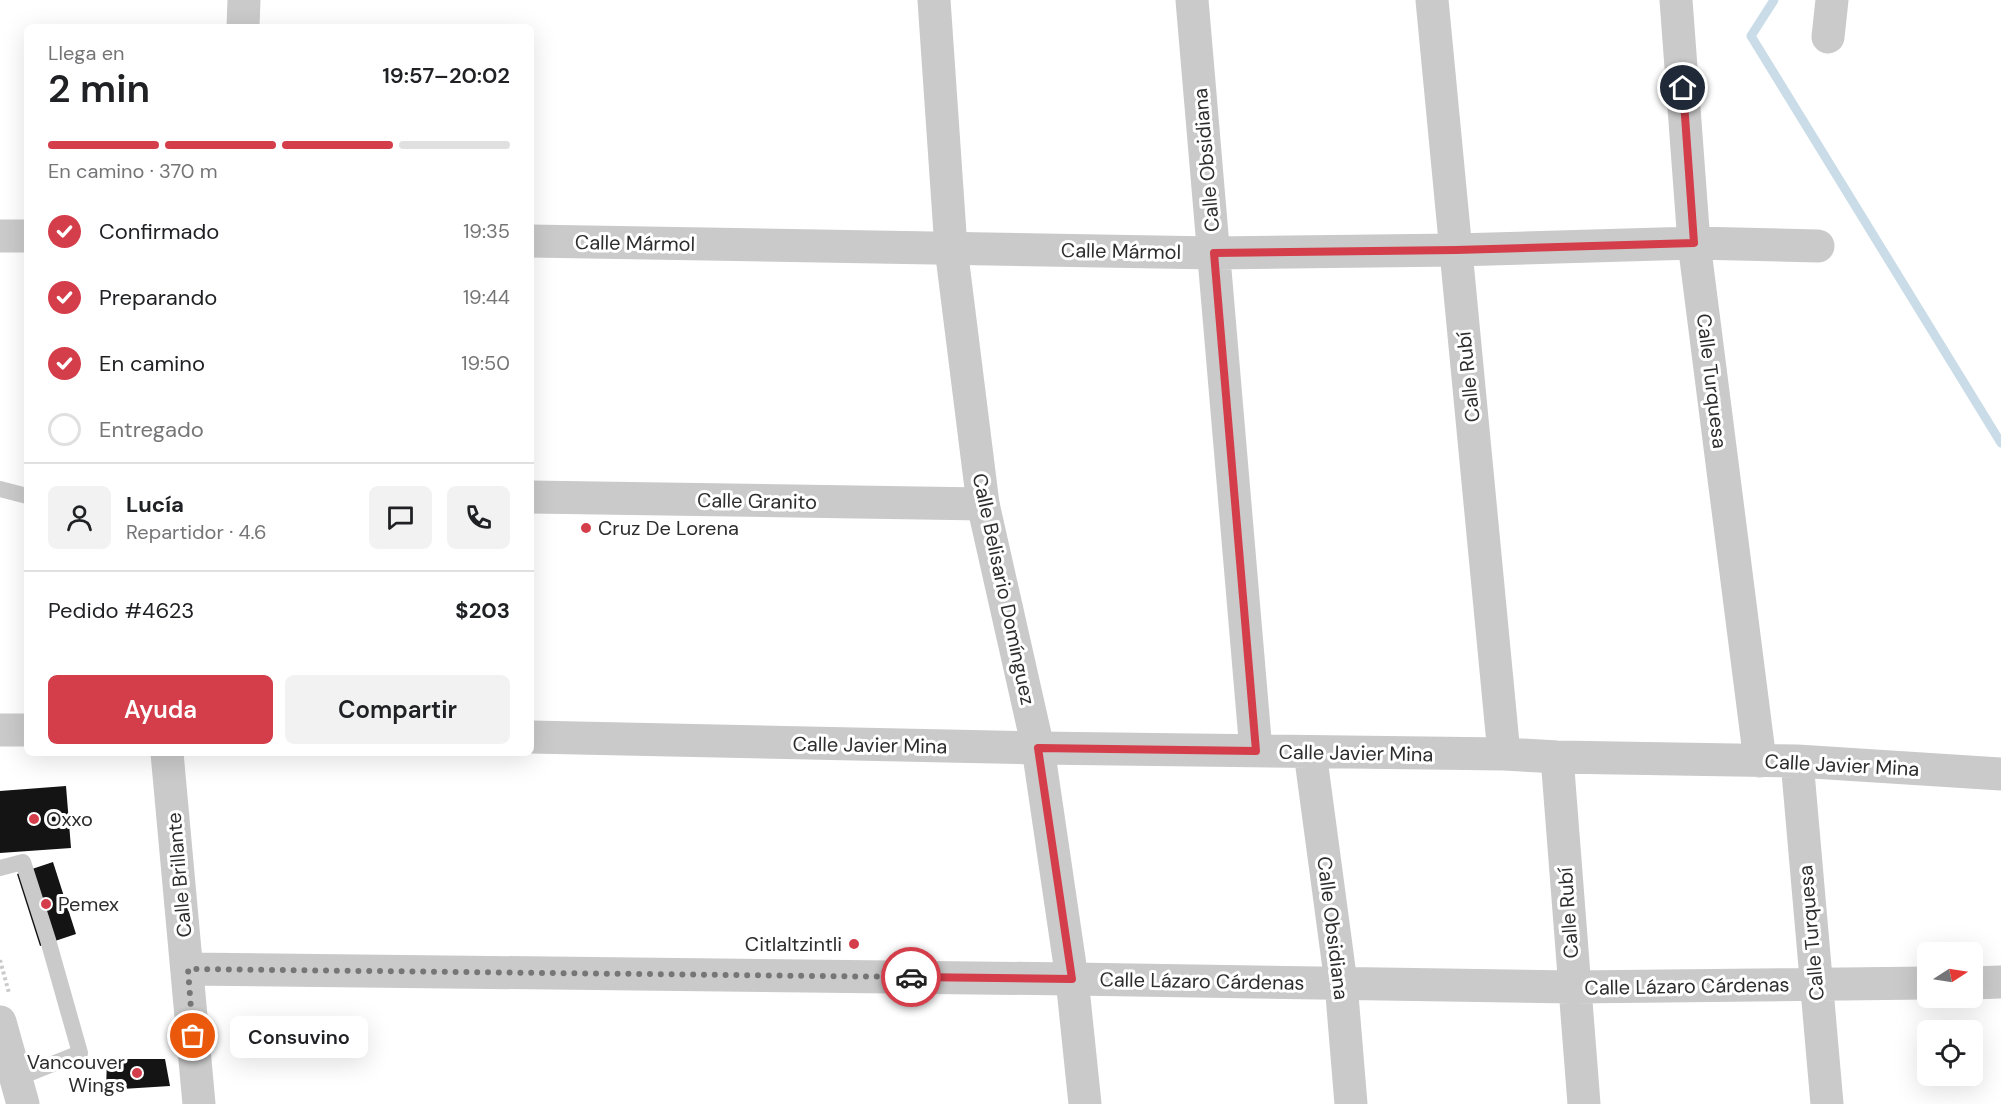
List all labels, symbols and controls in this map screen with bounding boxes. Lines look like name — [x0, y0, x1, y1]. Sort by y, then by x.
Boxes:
text: Llega en — [48, 40, 125, 66]
text: 19:57–20:02 — [382, 61, 510, 90]
pin — [1657, 62, 1708, 113]
text: 2 min — [48, 63, 150, 114]
icon: home — [1666, 71, 1699, 104]
street label: Calle Obsidiana — [1187, 87, 1225, 233]
text: En camino · 370 m — [48, 158, 218, 184]
icon: check — [48, 215, 81, 248]
text: Confirmado — [99, 217, 219, 246]
text: 19:35 — [463, 218, 510, 244]
street label: Calle Mármol — [575, 229, 695, 257]
street label: Calle Mármol — [1061, 237, 1181, 265]
icon: check — [48, 281, 81, 314]
text: Preparando — [99, 283, 217, 312]
text: 19:44 — [463, 284, 510, 310]
street label: Calle Turquesa — [1691, 312, 1733, 450]
street label: Calle Rubí — [1450, 330, 1486, 424]
icon: check — [48, 347, 81, 380]
text: En camino — [99, 349, 205, 378]
text: 19:50 — [461, 350, 510, 376]
text: Entregado — [99, 415, 204, 444]
street label: Calle Belisario Domínguez — [967, 471, 1041, 707]
button: person — [48, 486, 111, 549]
button: chat — [369, 486, 432, 549]
button: phone — [447, 486, 510, 549]
street label: Calle Granito — [697, 487, 817, 515]
text: Lucía — [126, 490, 184, 519]
place label: Cruz De Lorena — [598, 515, 739, 541]
text: Repartidor · 4.6 — [126, 519, 267, 545]
marker: Cruz De Lorena — [579, 521, 593, 535]
text: Pedido #4623 — [48, 596, 194, 625]
text: $203 — [455, 596, 510, 625]
button: Ayuda — [48, 675, 273, 744]
button: Compartir — [285, 675, 510, 744]
street label: Calle Javier Mina — [792, 731, 948, 759]
street label: Calle Javier Mina — [1278, 739, 1434, 767]
street label: Calle Javier Mina — [1764, 748, 1920, 782]
place label: Oxxo — [46, 806, 93, 832]
street label: Calle Brillante — [161, 811, 197, 939]
marker: Oxxo — [27, 812, 41, 826]
street label: Calle Obsidiana — [1311, 855, 1355, 1001]
street label: Calle Turquesa — [1792, 864, 1830, 1002]
street label: Calle Rubí — [1552, 866, 1584, 959]
place label: Pemex — [58, 891, 119, 917]
marker: Pemex — [39, 897, 53, 911]
place label: Citlaltzintli — [745, 931, 842, 957]
marker: Citlaltzintli — [847, 937, 861, 951]
north arrow — [1917, 942, 1983, 1008]
map controls — [1917, 942, 1983, 1086]
courier — [881, 947, 941, 1007]
icon: car — [895, 961, 928, 994]
street label: Calle Lázaro Cárdenas — [1099, 966, 1305, 996]
street label: Calle Lázaro Cárdenas — [1584, 971, 1790, 1001]
pin — [167, 1010, 218, 1061]
callout: Consuvino — [229, 1015, 367, 1057]
icon: bag — [176, 1019, 209, 1052]
button: locate — [1917, 1020, 1983, 1086]
text: Consuvino — [248, 1024, 350, 1050]
place label: Vancouver Wings — [27, 1049, 125, 1098]
marker: Vancouver Wings — [130, 1066, 144, 1080]

